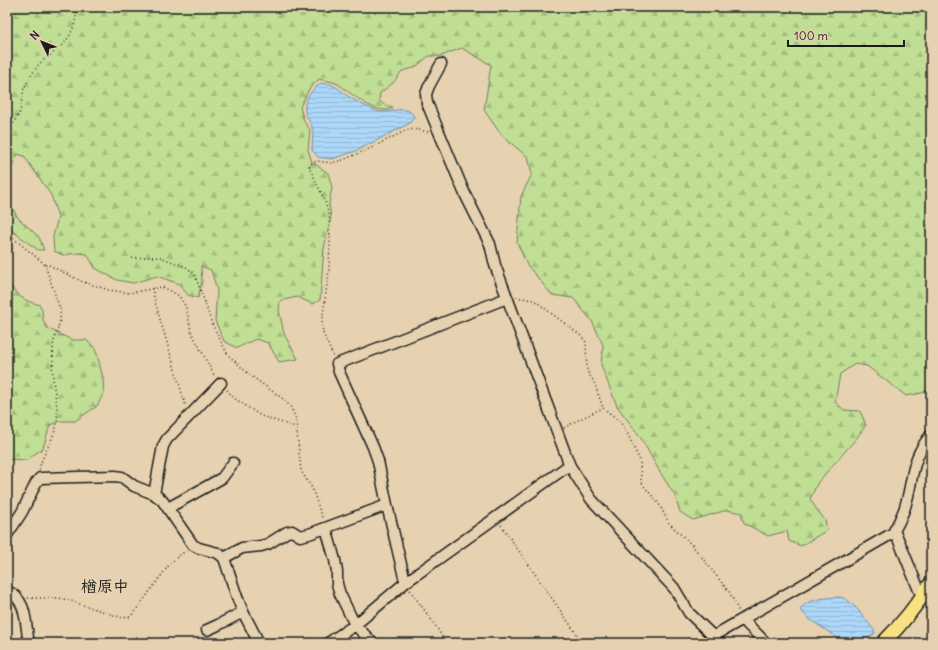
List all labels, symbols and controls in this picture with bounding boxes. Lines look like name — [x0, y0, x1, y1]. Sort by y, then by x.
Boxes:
north arrow — [22, 22, 62, 62]
scale bar — [788, 22, 904, 48]
text: N — [27, 28, 42, 43]
text: 100 m — [794, 28, 828, 43]
district label: 楢原中 — [81, 576, 129, 596]

